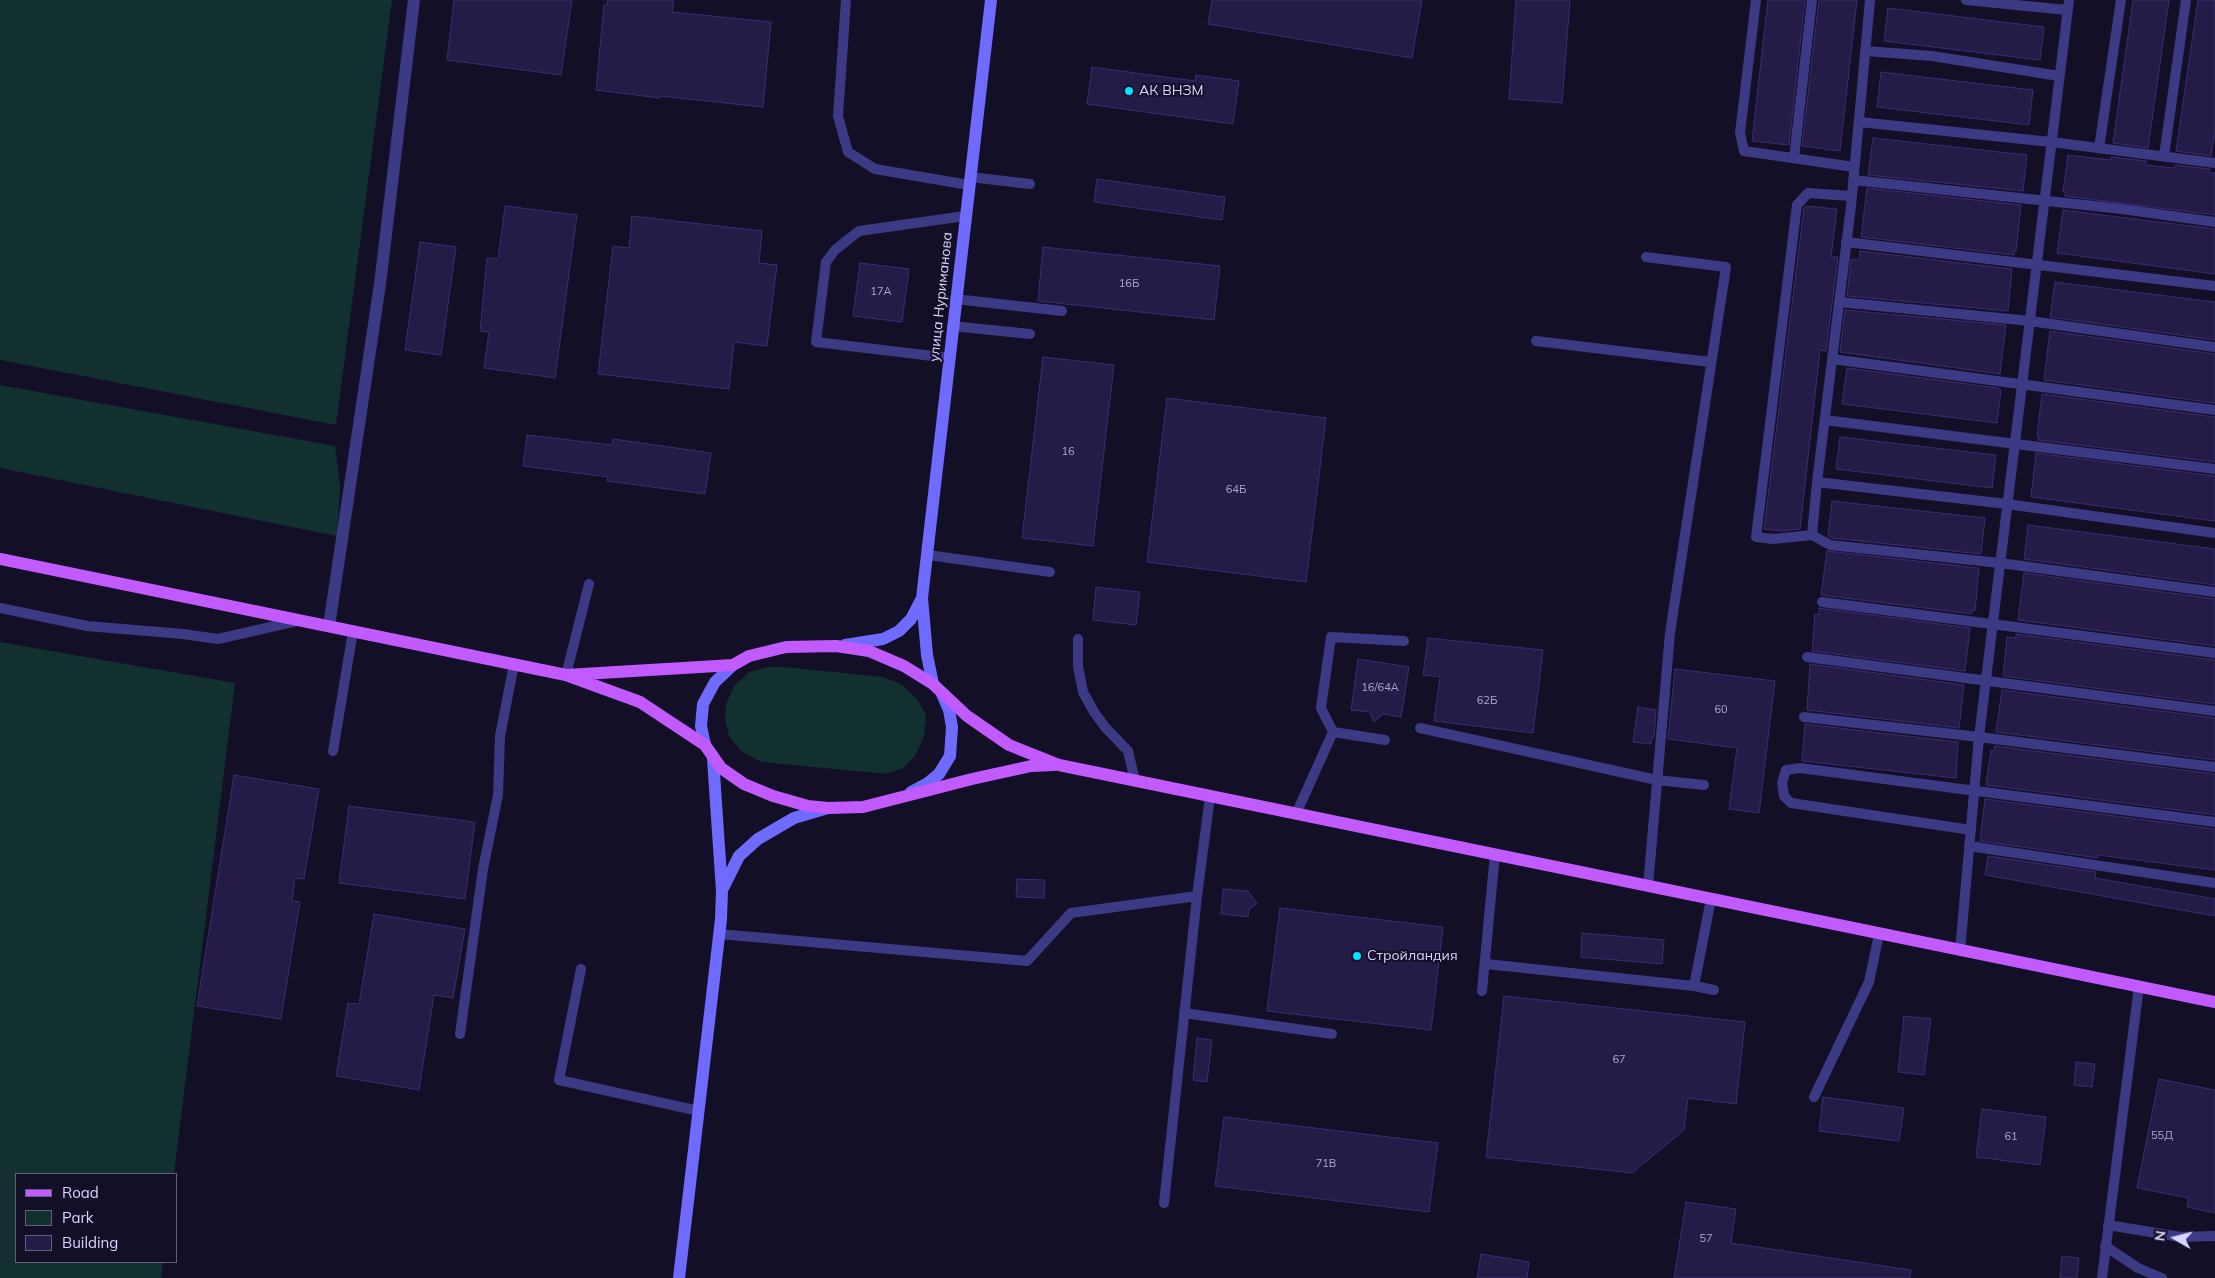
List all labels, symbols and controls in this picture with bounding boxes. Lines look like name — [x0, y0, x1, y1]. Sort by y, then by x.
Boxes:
place label: АК ВНЗМ — [1139, 83, 1204, 99]
marker: АК ВНЗМ — [1123, 85, 1135, 97]
street label: улица Нуриманова — [926, 231, 956, 363]
house number: 16Б — [1119, 277, 1139, 291]
house number: 17А — [870, 285, 892, 299]
house number: 16 — [1061, 445, 1075, 459]
house number: 64Б — [1226, 483, 1246, 497]
house number: 16/64А — [1361, 681, 1399, 695]
house number: 62Б — [1477, 694, 1497, 708]
house number: 60 — [1714, 703, 1728, 717]
place label: Стройландия — [1367, 948, 1458, 964]
marker: Стройландия — [1351, 950, 1363, 962]
house number: 67 — [1612, 1053, 1626, 1067]
house number: 55Д — [2151, 1129, 2173, 1143]
house number: 61 — [2004, 1130, 2018, 1144]
house number: 71В — [1316, 1157, 1336, 1171]
legend — [15, 1173, 178, 1263]
text: Road — [62, 1183, 99, 1202]
text: Park — [62, 1208, 94, 1227]
north arrow — [2150, 1213, 2200, 1263]
text: N — [2150, 1229, 2170, 1242]
house number: 57 — [1699, 1232, 1713, 1246]
text: Building — [62, 1233, 118, 1252]

